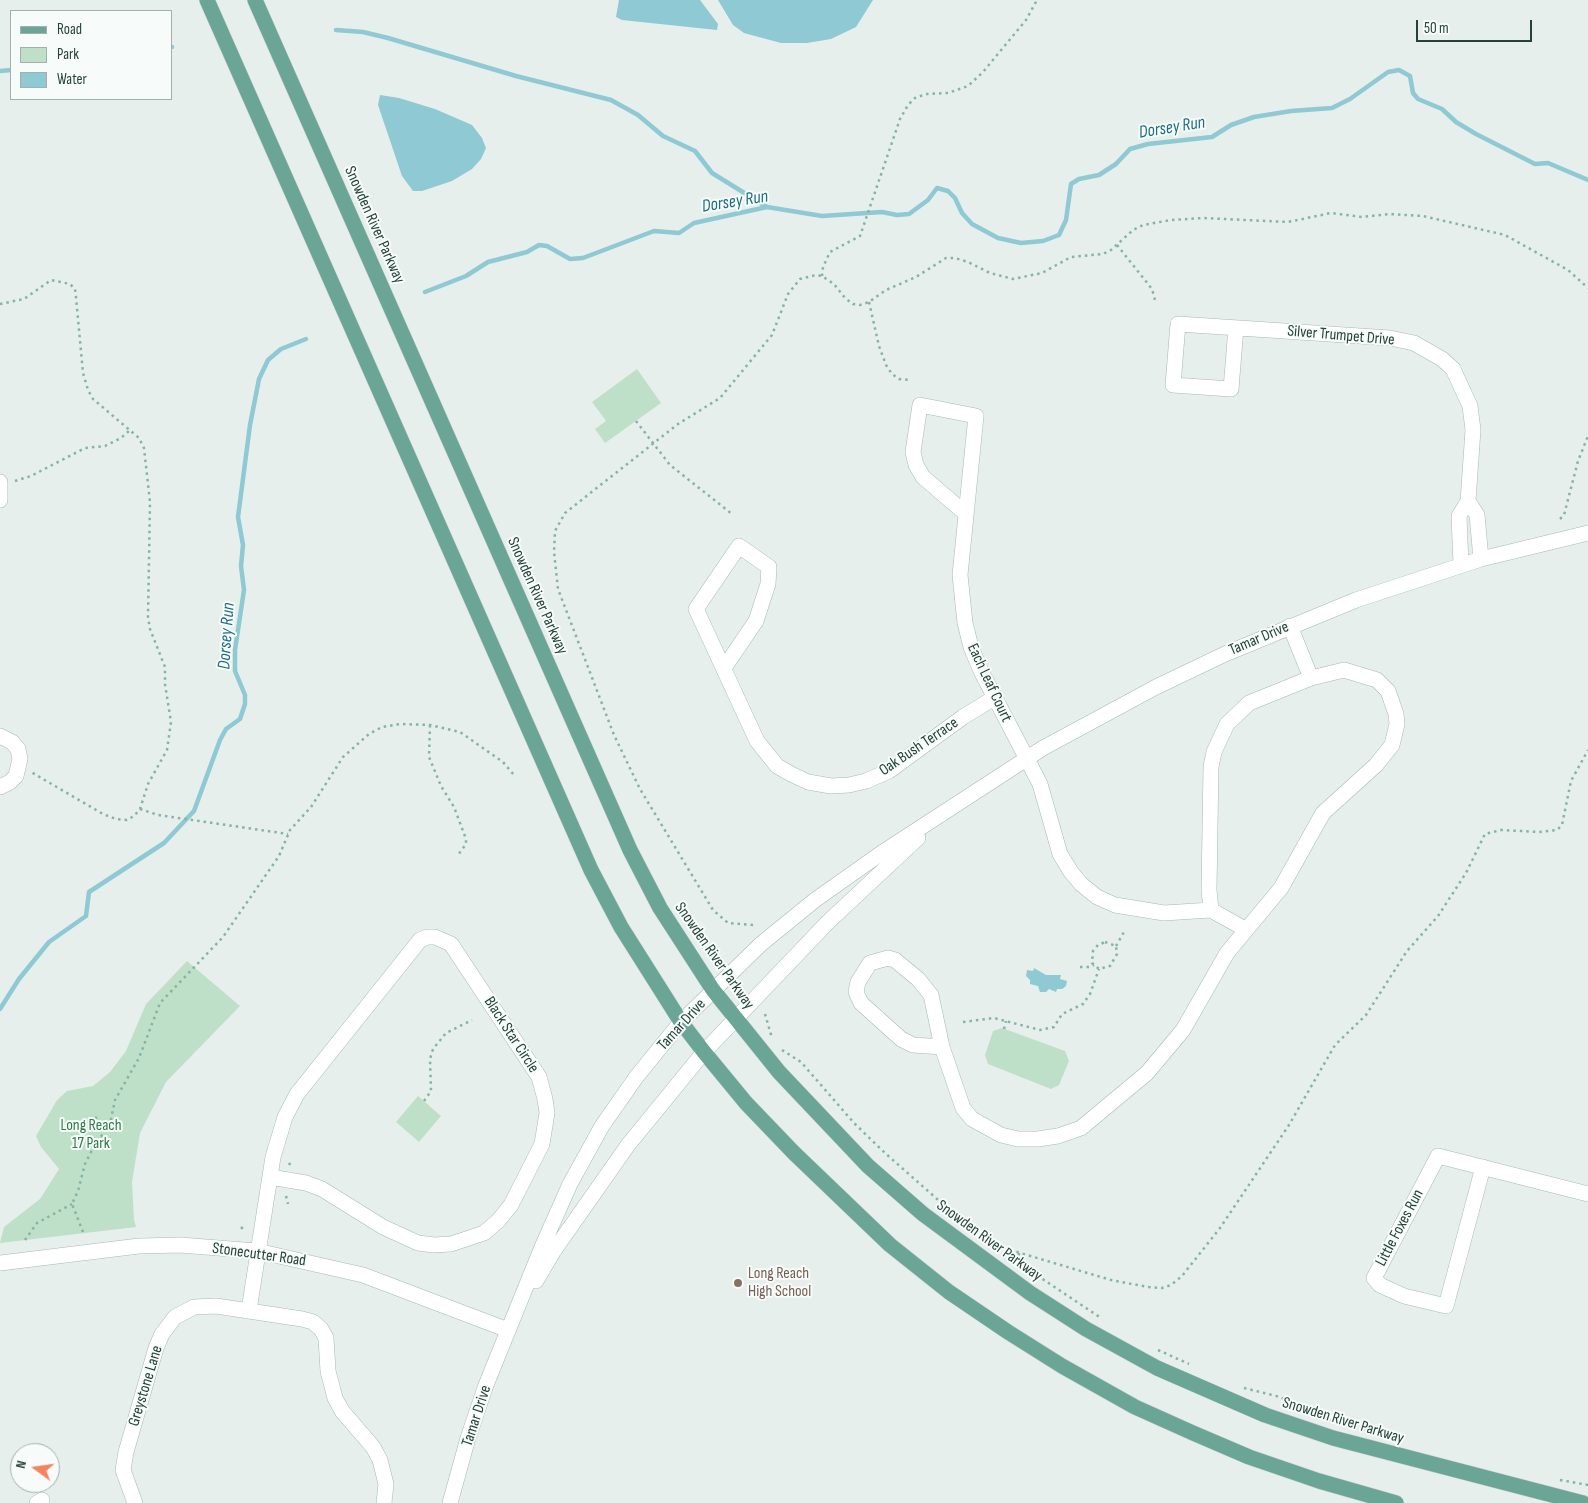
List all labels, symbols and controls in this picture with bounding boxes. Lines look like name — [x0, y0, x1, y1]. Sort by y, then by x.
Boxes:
legend — [10, 10, 172, 100]
scale bar — [1418, 10, 1534, 42]
text: 50 m — [1424, 19, 1449, 38]
text: Road — [57, 20, 82, 39]
text: Park — [57, 45, 79, 64]
text: Water — [57, 70, 87, 89]
water label: Dorsey Run — [1137, 112, 1207, 144]
street label: Snowden River Parkway — [340, 163, 408, 287]
water label: Dorsey Run — [700, 186, 770, 218]
street label: Silver Trumpet Drive — [1287, 322, 1395, 350]
street label: Snowden River Parkway — [503, 534, 571, 658]
water label: Dorsey Run — [214, 602, 240, 670]
street label: Tamar Drive — [1226, 618, 1292, 660]
street label: Each Leaf Court — [962, 641, 1016, 725]
street label: Oak Bush Terrace — [876, 714, 962, 780]
street label: Snowden River Parkway — [670, 899, 758, 1013]
street label: Black Star Circle — [479, 993, 543, 1077]
street label: Tamar Drive — [654, 995, 710, 1055]
park label: Long Reach 17 Park — [60, 1116, 122, 1154]
street label: Little Foxes Run — [1372, 1186, 1428, 1270]
street label: Snowden River Parkway — [932, 1196, 1046, 1286]
street label: Stonecutter Road — [211, 1239, 307, 1271]
place label: Long Reach High School — [748, 1264, 811, 1302]
marker: Long Reach High School — [732, 1277, 744, 1289]
street label: Greystone Lane — [125, 1343, 167, 1429]
street label: Tamar Drive — [458, 1383, 496, 1449]
street label: Snowden River Parkway — [1280, 1393, 1406, 1449]
north arrow — [10, 1443, 60, 1493]
text: N — [12, 1459, 30, 1470]

